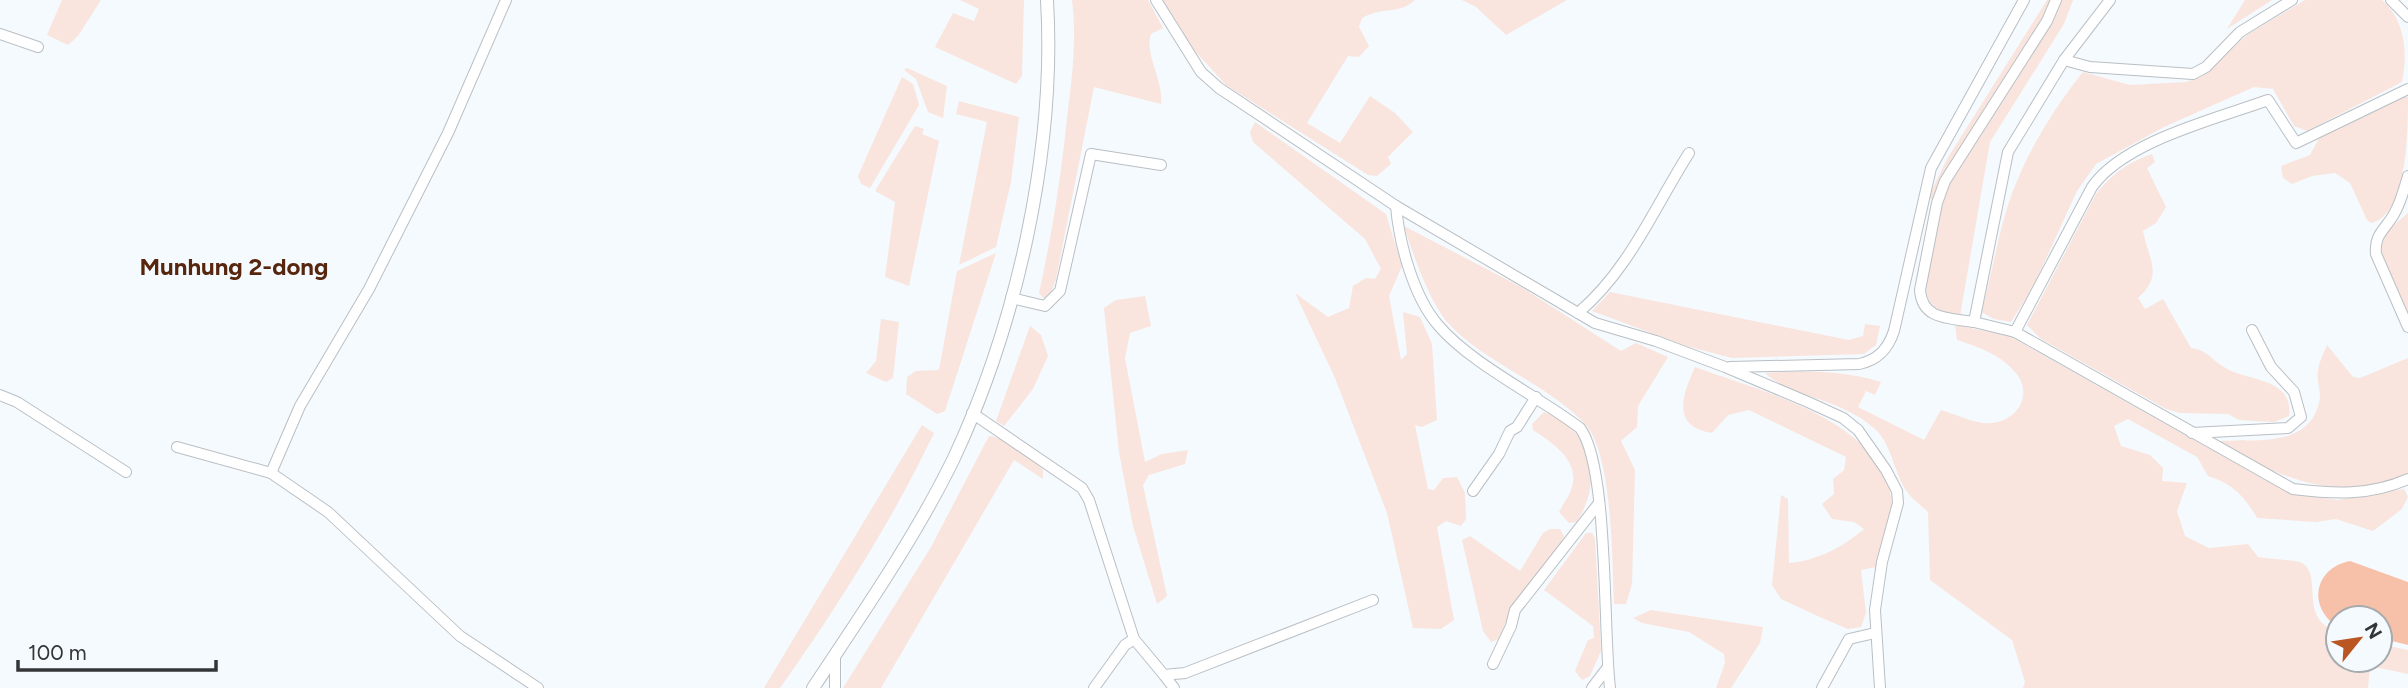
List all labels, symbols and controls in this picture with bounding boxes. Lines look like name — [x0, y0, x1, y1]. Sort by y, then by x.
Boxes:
district label: Munhung 2-dong — [140, 252, 328, 281]
north arrow — [2324, 604, 2394, 674]
text: N — [2360, 619, 2387, 643]
scale bar — [18, 628, 215, 672]
text: 100 m — [28, 640, 87, 665]

